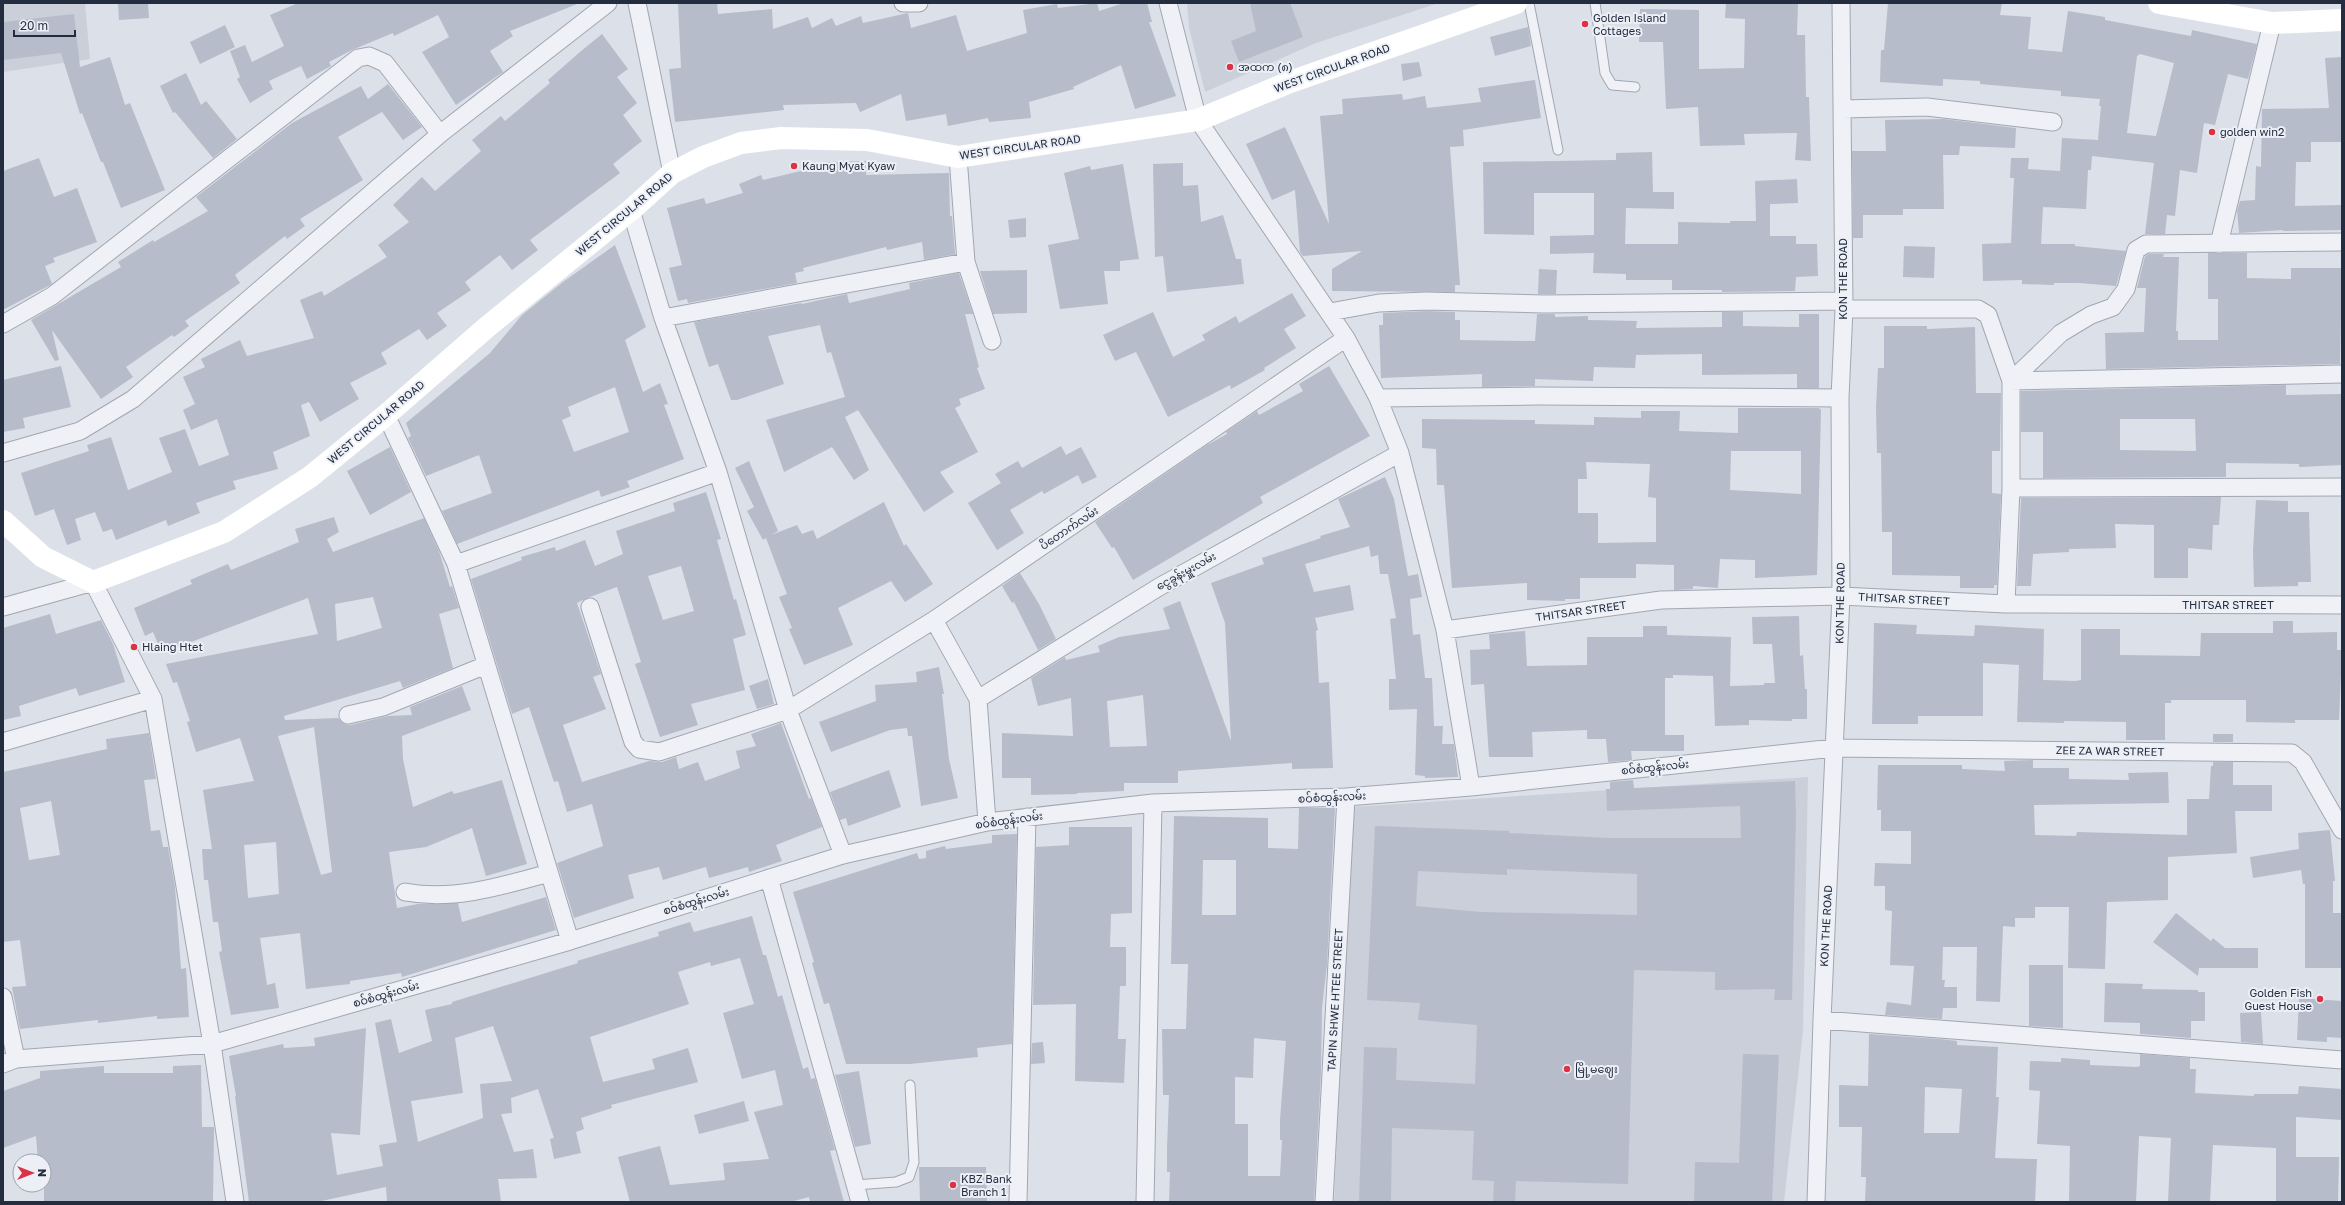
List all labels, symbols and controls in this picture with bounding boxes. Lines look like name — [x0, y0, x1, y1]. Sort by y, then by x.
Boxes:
place label: Golden Island Cottages — [1593, 11, 1666, 37]
scale bar — [14, 12, 75, 38]
text: 20 m — [20, 18, 48, 33]
marker: Golden Island Cottages — [1580, 19, 1590, 29]
street label: WEST CIRCULAR ROAD — [1272, 40, 1392, 95]
place label: အထက (၈) — [1238, 60, 1293, 73]
marker: အထက (၈) — [1225, 62, 1235, 72]
place label: golden win2 — [2220, 125, 2284, 138]
marker: golden win2 — [2207, 127, 2217, 137]
street label: WEST CIRCULAR ROAD — [958, 132, 1082, 161]
place label: Kaung Myat Kyaw — [802, 159, 895, 172]
marker: Kaung Myat Kyaw — [789, 161, 799, 171]
street label: WEST CIRCULAR ROAD — [573, 169, 675, 258]
street label: KON THE ROAD — [1836, 238, 1849, 320]
street label: WEST CIRCULAR ROAD — [325, 377, 427, 466]
street label: ပိတောက်လမ်း — [1037, 503, 1101, 552]
street label: ငွေခွန်းမှူးလမ်း — [1154, 549, 1220, 595]
street label: KON THE ROAD — [1832, 562, 1847, 644]
street label: THITSAR STREET — [1858, 590, 1950, 607]
street label: THITSAR STREET — [1535, 598, 1627, 623]
street label: THITSAR STREET — [2182, 598, 2274, 611]
place label: Hlaing Htet — [142, 640, 203, 653]
marker: Hlaing Htet — [129, 642, 139, 652]
street label: ZEE ZA WAR STREET — [2056, 743, 2165, 758]
street label: စဝ်စံထွန်းလမ်း — [1620, 756, 1690, 780]
street label: စဝ်စံထွန်းလမ်း — [1298, 788, 1367, 808]
street label: စဝ်စံထွန်းလမ်း — [974, 808, 1044, 834]
street label: စဝ်စံထွန်းလမ်း — [661, 884, 731, 920]
street label: KON THE ROAD — [1817, 885, 1834, 967]
street label: TAPIN SHWE HTEE STREET — [1324, 928, 1345, 1072]
street label: စဝ်စံထွန်းလမ်း — [351, 978, 422, 1012]
place label: Golden Fish Guest House — [2244, 986, 2312, 1012]
marker: Golden Fish Guest House — [2315, 994, 2325, 1004]
place label: မြို့မဈေး — [1575, 1062, 1618, 1078]
marker: မြို့မဈေး — [1562, 1064, 1572, 1074]
north arrow — [12, 1153, 52, 1193]
text: N — [36, 1169, 49, 1177]
place label: KBZ Bank Branch 1 — [961, 1172, 1012, 1198]
marker: KBZ Bank Branch 1 — [948, 1180, 958, 1190]

